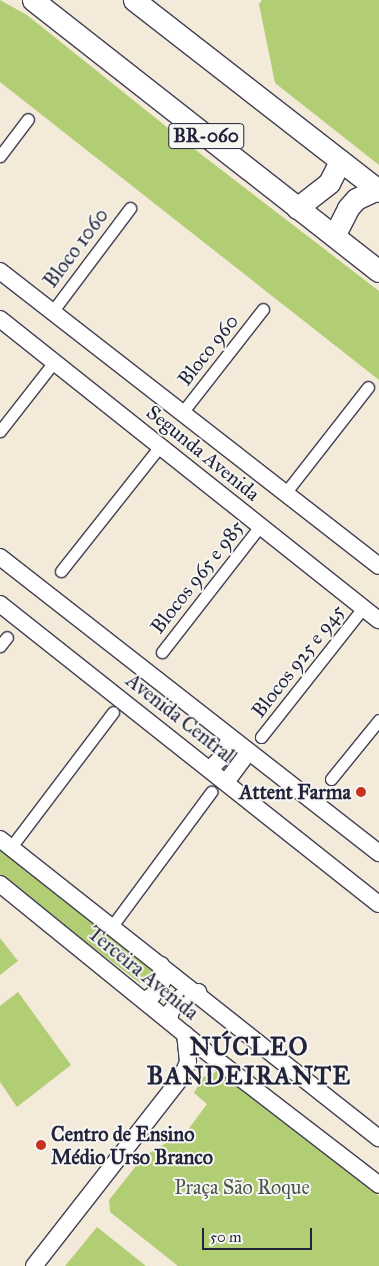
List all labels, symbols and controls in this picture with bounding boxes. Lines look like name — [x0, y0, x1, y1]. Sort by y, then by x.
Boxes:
road number: BR-060 — [167, 120, 245, 152]
street label: Bloco 1060 — [38, 204, 114, 292]
street label: Bloco 960 — [173, 309, 243, 391]
street label: Segunda Avenida — [142, 400, 264, 506]
street label: Blocos 965 e 985 — [145, 516, 249, 638]
street label: Blocos 925 e 945 — [246, 600, 350, 722]
street label: Avenida Central — [121, 668, 239, 768]
place label: Attent Farma — [239, 780, 351, 804]
marker: Attent Farma — [355, 786, 367, 798]
street label: Terceira Avenida — [83, 921, 203, 1025]
district label: NÚCLEO BANDEIRANTE — [145, 1033, 353, 1092]
place label: Centro de Ensino Médio Urso Branco — [51, 1122, 213, 1169]
marker: Centro de Ensino Médio Urso Branco — [35, 1139, 47, 1151]
park label: Praça São Roque — [174, 1175, 310, 1199]
scale bar — [204, 1218, 314, 1250]
text: 50 m — [210, 1228, 242, 1246]

